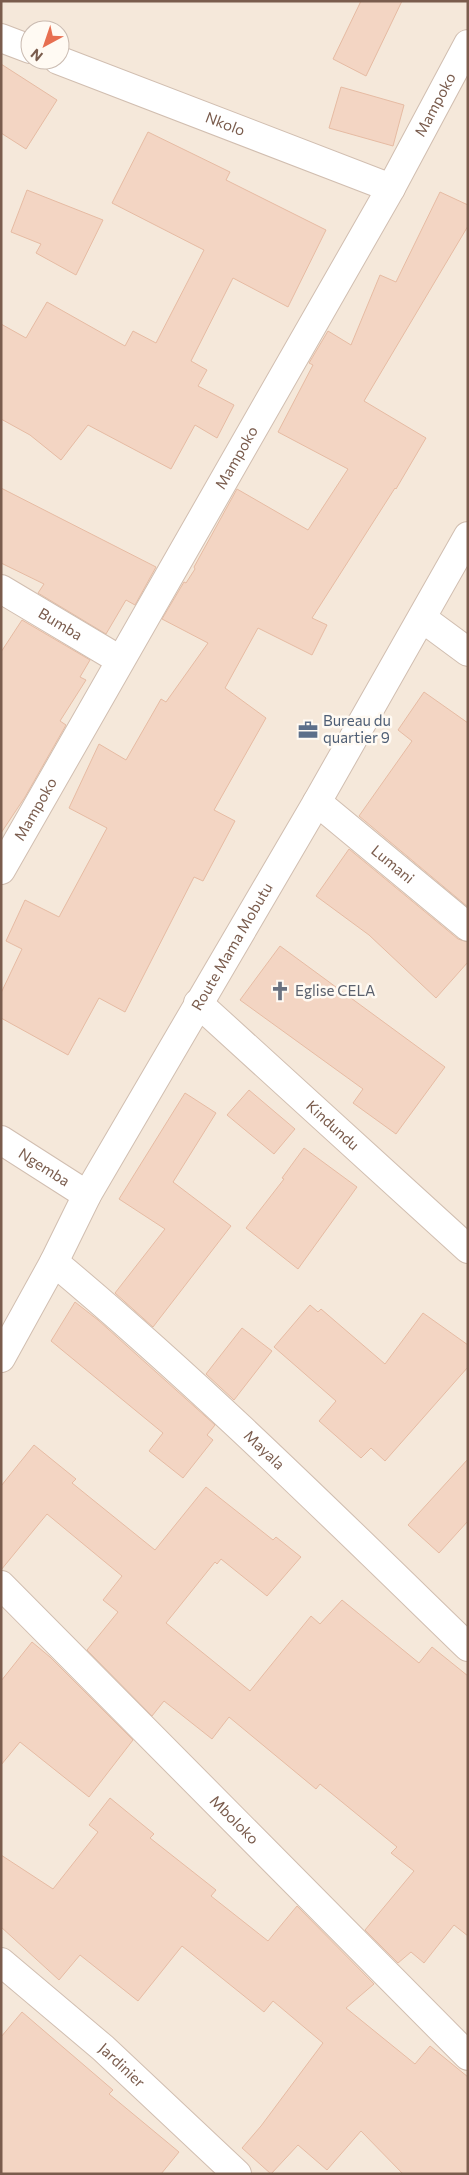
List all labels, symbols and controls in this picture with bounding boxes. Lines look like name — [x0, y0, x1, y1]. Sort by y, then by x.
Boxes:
north arrow — [20, 20, 70, 70]
text: N — [27, 45, 46, 65]
street label: Mampoko — [410, 69, 459, 139]
street label: Nkolo — [203, 108, 248, 139]
street label: Mampoko — [211, 422, 261, 492]
street label: Bumba — [36, 603, 86, 643]
place label: Bureau du quartier 9 — [323, 711, 391, 746]
office icon: Bureau du quartier 9 — [297, 719, 319, 741]
street label: Mampoko — [10, 774, 60, 843]
street label: Lumani — [368, 841, 418, 887]
street label: Route Mama Mobutu — [187, 879, 276, 1013]
church icon: Eglise CELA — [269, 980, 291, 1002]
place label: Eglise CELA — [295, 981, 375, 999]
street label: Kindundu — [303, 1096, 363, 1153]
street label: Ngemba — [16, 1144, 73, 1190]
street label: Mayala — [241, 1426, 289, 1473]
street label: Mboloko — [207, 1791, 263, 1848]
street label: Jardinier — [96, 2039, 149, 2091]

